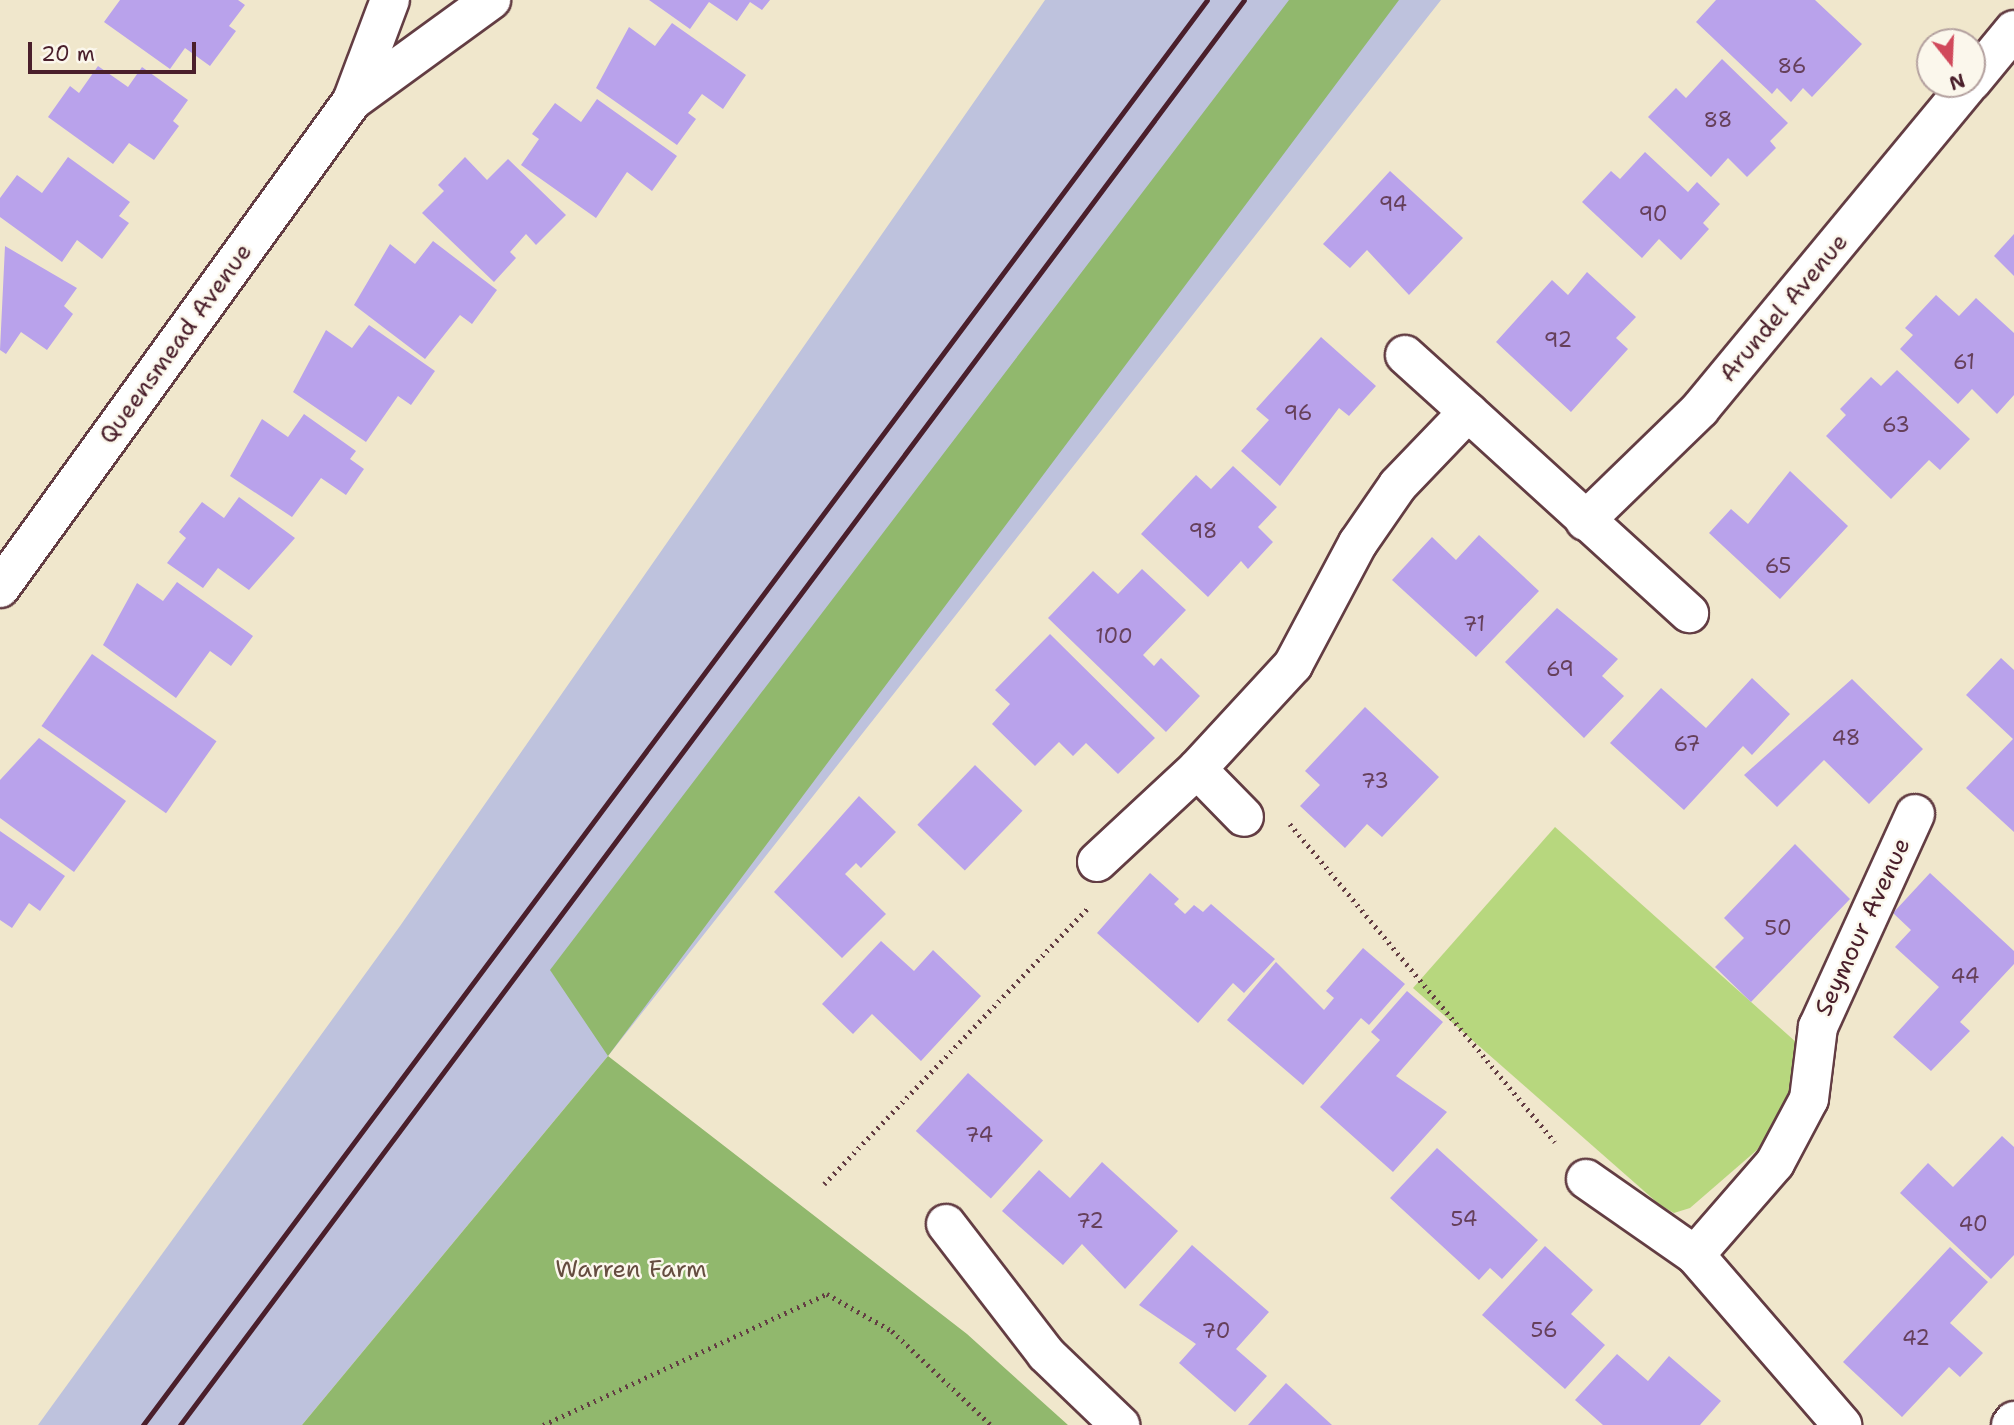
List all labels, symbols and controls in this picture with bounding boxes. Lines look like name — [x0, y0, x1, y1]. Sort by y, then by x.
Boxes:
scale bar — [32, 28, 200, 72]
north arrow — [1916, 28, 1986, 98]
text: 20 m — [41, 40, 95, 68]
house number: 86 — [1778, 53, 1806, 79]
text: N — [1946, 67, 1968, 96]
house number: 88 — [1704, 107, 1732, 133]
house number: 94 — [1379, 191, 1407, 217]
house number: 90 — [1638, 201, 1668, 227]
street label: Arundel Avenue — [1714, 228, 1854, 388]
street label: Queensmead Avenue — [94, 238, 258, 450]
house number: 92 — [1544, 327, 1572, 353]
house number: 61 — [1953, 349, 1975, 375]
house number: 96 — [1284, 400, 1312, 426]
house number: 63 — [1882, 412, 1910, 438]
house number: 98 — [1188, 518, 1218, 544]
house number: 65 — [1765, 553, 1791, 579]
house number: 71 — [1463, 611, 1485, 637]
house number: 100 — [1095, 623, 1133, 649]
house number: 69 — [1546, 656, 1574, 682]
house number: 48 — [1832, 725, 1860, 751]
house number: 67 — [1673, 731, 1701, 757]
house number: 73 — [1361, 768, 1389, 794]
street label: Seymour Avenue — [1809, 833, 1917, 1021]
house number: 50 — [1764, 915, 1792, 941]
house number: 44 — [1951, 963, 1979, 989]
house number: 74 — [965, 1122, 993, 1148]
house number: 54 — [1450, 1206, 1478, 1232]
house number: 72 — [1076, 1208, 1104, 1234]
house number: 40 — [1958, 1211, 1988, 1237]
park label: Warren Farm — [555, 1256, 707, 1284]
house number: 56 — [1530, 1317, 1558, 1343]
house number: 70 — [1202, 1318, 1230, 1344]
house number: 42 — [1902, 1325, 1930, 1351]

